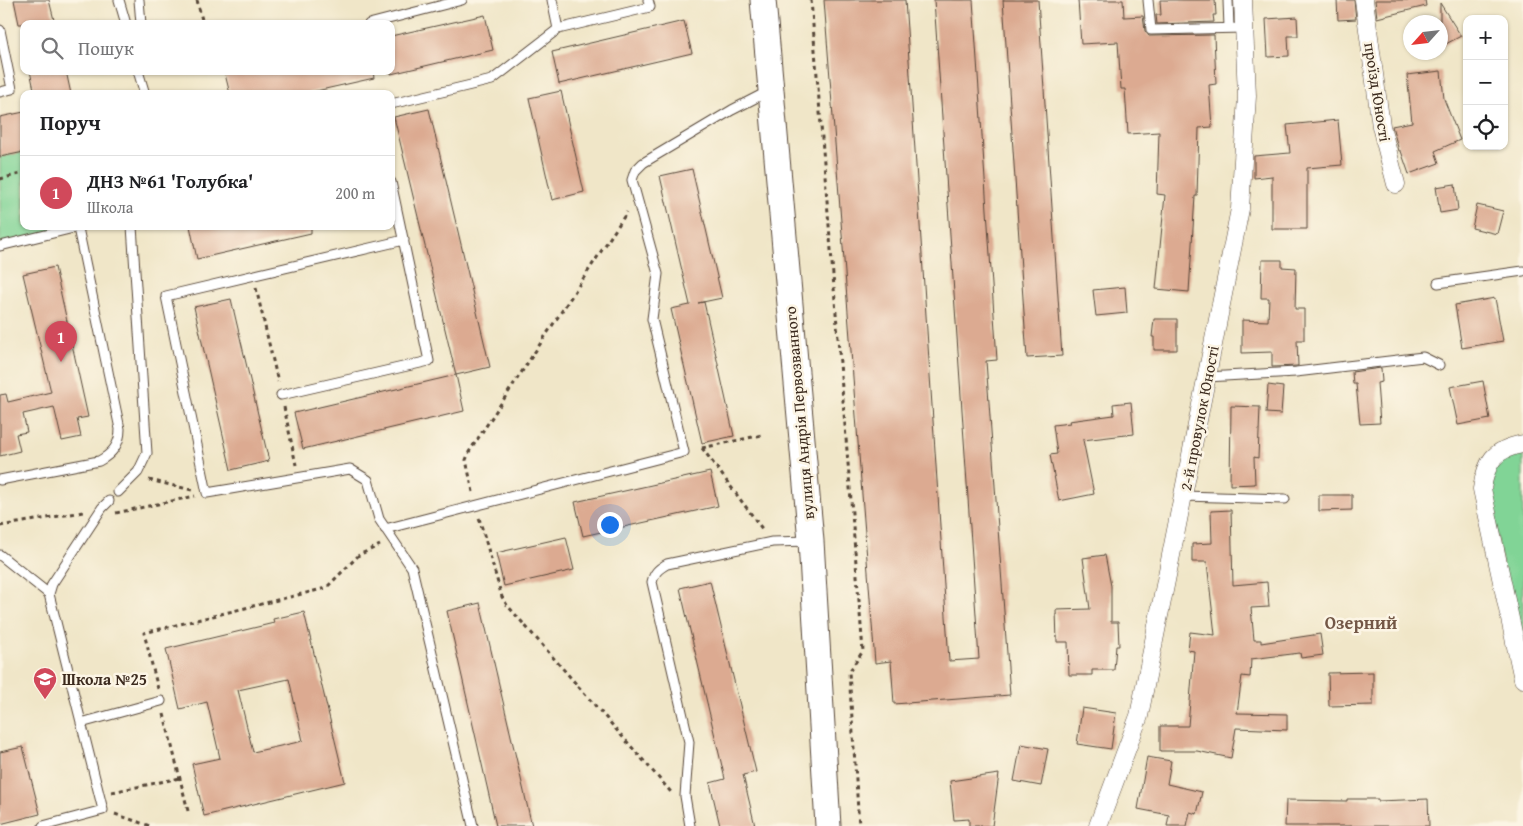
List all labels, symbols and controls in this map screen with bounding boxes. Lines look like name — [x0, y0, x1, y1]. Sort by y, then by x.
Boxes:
north arrow — [1403, 15, 1448, 60]
map controls — [1463, 15, 1508, 150]
button: + — [1463, 15, 1508, 60]
search box — [20, 20, 395, 75]
icon: search — [38, 34, 66, 62]
text: Пошук — [78, 34, 134, 62]
street label: проїзд Юності — [1358, 41, 1398, 144]
button: − — [1463, 60, 1508, 105]
button: locate — [1463, 105, 1508, 150]
text: Поруч — [40, 107, 101, 138]
text: ДНЗ №61 'Голубка' — [87, 167, 253, 195]
text: 1 — [52, 181, 60, 205]
text: 200 m — [335, 181, 375, 205]
text: Школа — [87, 195, 133, 219]
street label: вулиця Андрія Первозванного — [778, 305, 820, 521]
pin: 1 — [45, 321, 77, 362]
street label: 2-й провулок Юності — [1173, 343, 1225, 493]
your location — [597, 512, 623, 538]
district label: Озерний — [1325, 609, 1397, 636]
school or university icon: Школа №25 — [32, 666, 58, 700]
place label: Школа №25 — [62, 667, 147, 691]

